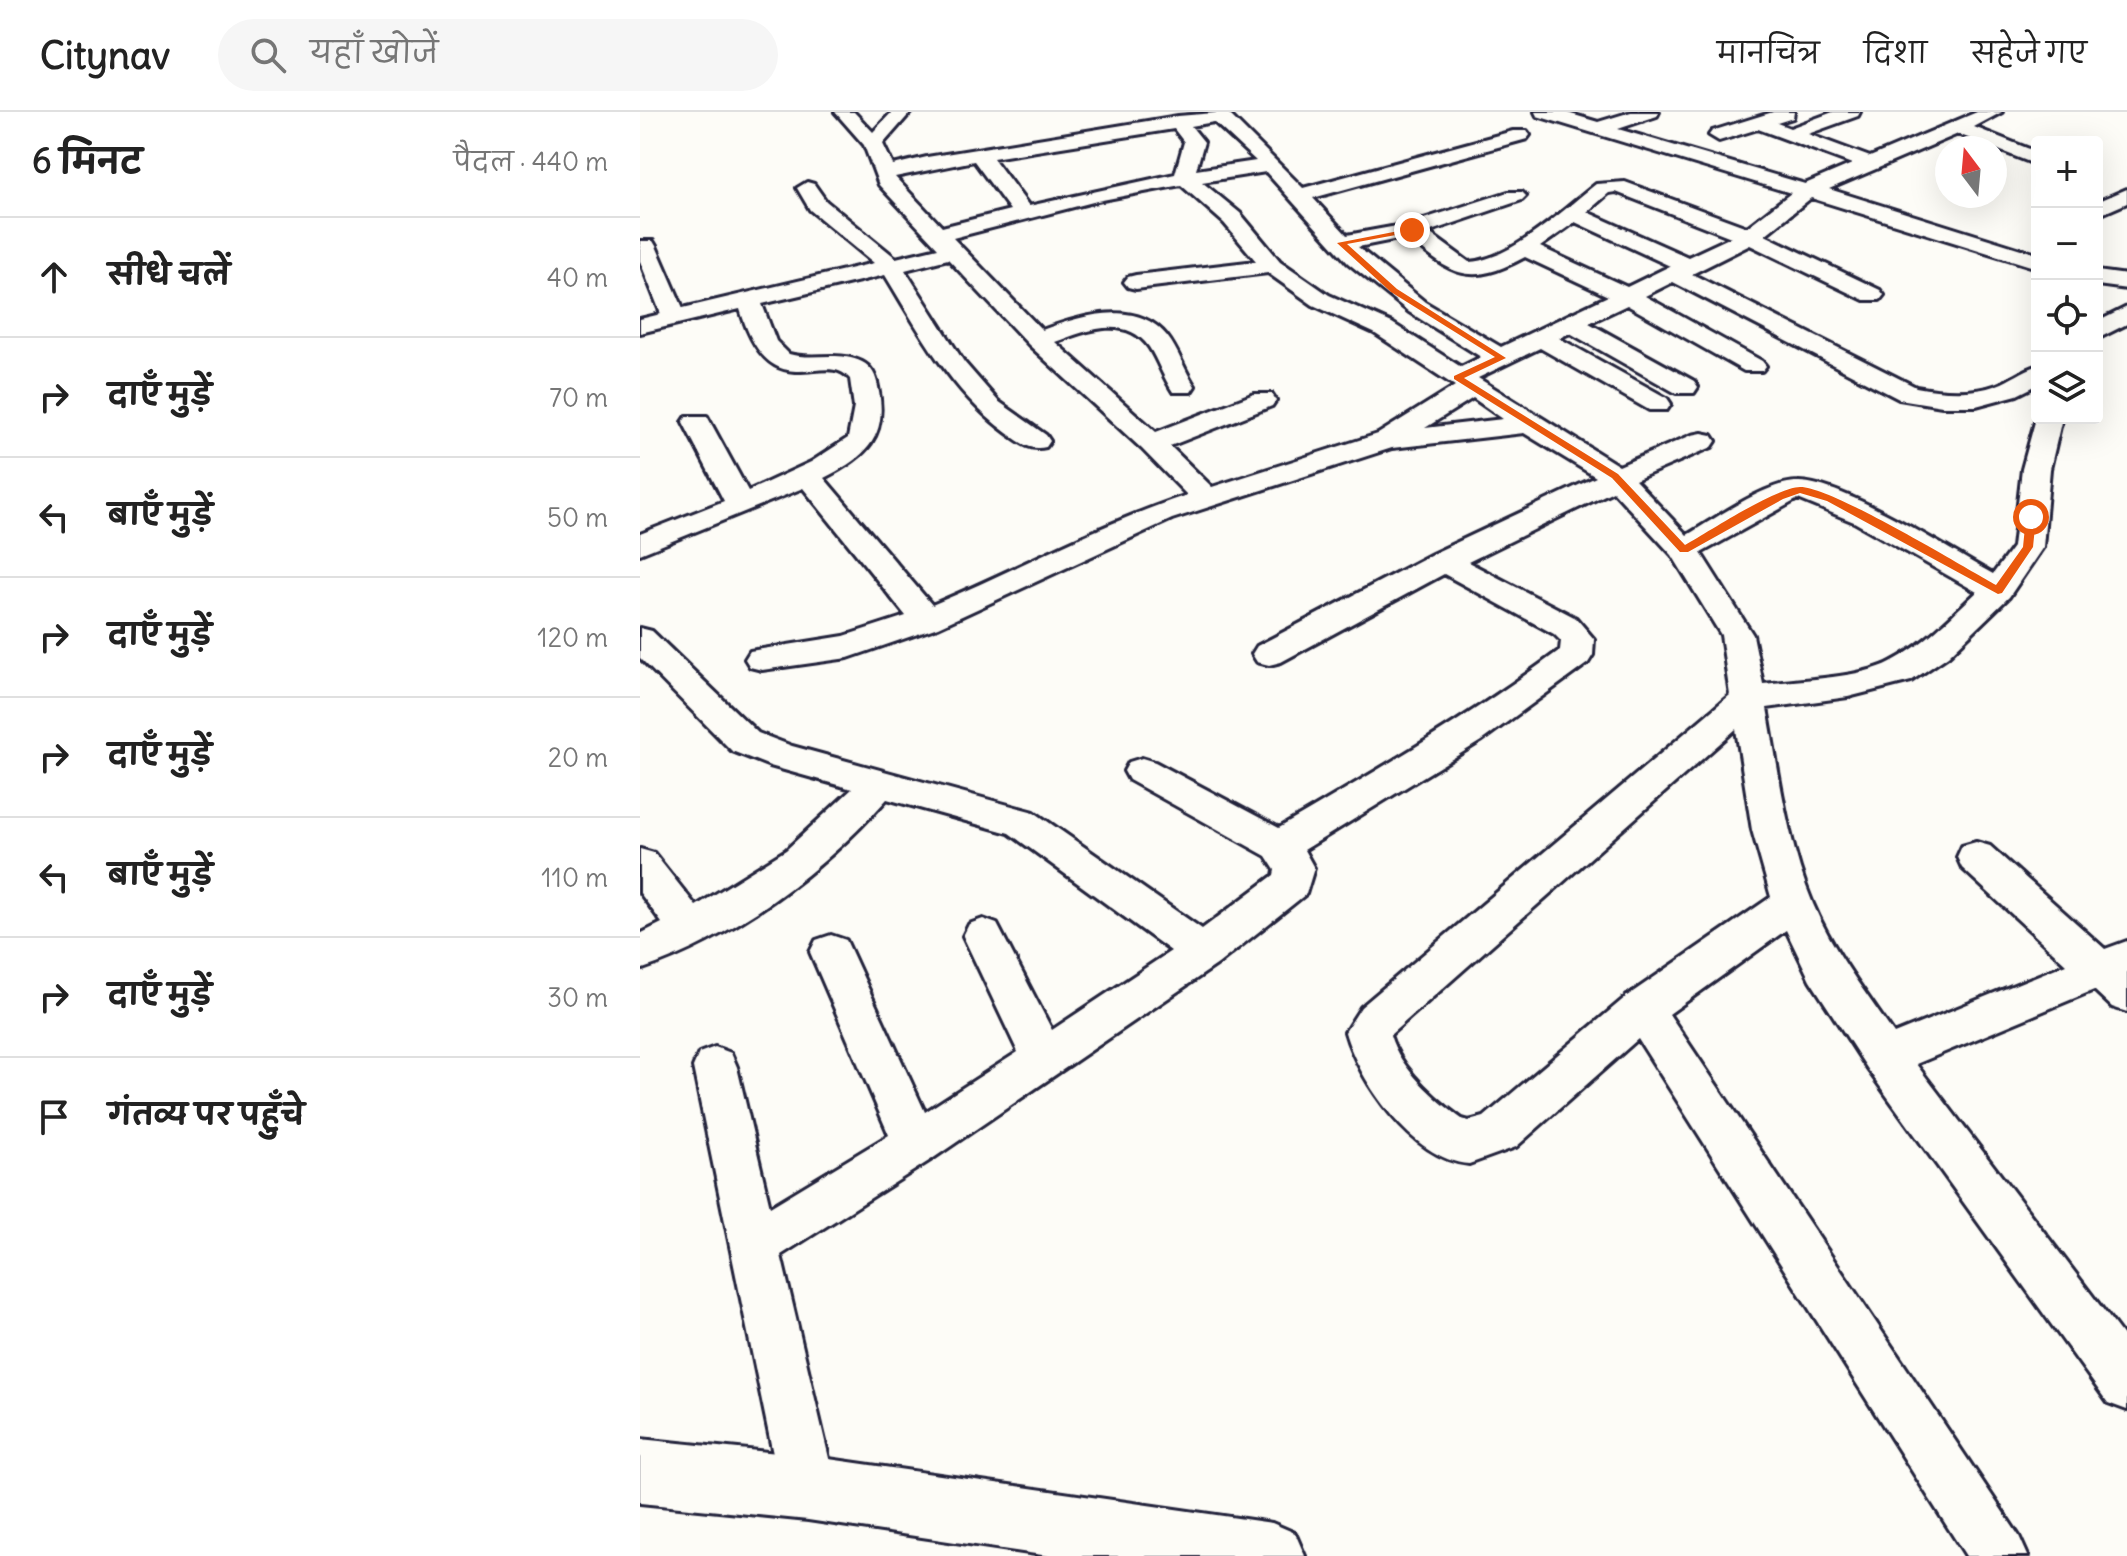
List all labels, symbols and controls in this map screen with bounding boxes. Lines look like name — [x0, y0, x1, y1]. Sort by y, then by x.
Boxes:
search box — [218, 19, 778, 91]
text: Citynav — [40, 32, 170, 79]
icon: search — [246, 33, 290, 77]
text: यहाँ खोजें — [310, 33, 438, 71]
text: मानचित्र — [1717, 35, 1820, 71]
text: दिशा — [1864, 35, 1927, 71]
text: सहेजे गए — [1971, 35, 2087, 71]
north arrow — [1935, 136, 2007, 208]
map controls — [2031, 136, 2103, 424]
button: + — [2031, 136, 2103, 208]
text: 6 मिनट — [32, 139, 142, 182]
text: पैदल · 440 m — [454, 145, 608, 178]
button: − — [2031, 208, 2103, 280]
route end — [1394, 212, 1430, 248]
icon: ahead — [32, 255, 76, 299]
text: सीधे चलें — [108, 255, 230, 293]
text: 40 m — [547, 261, 608, 294]
button: locate — [2031, 280, 2103, 352]
button: layers — [2031, 352, 2103, 424]
icon: right — [32, 375, 76, 419]
text: दाएँ मुड़ें — [108, 375, 212, 413]
text: 70 m — [549, 381, 608, 414]
icon: left — [32, 495, 76, 539]
text: बाएँ मुड़ें — [108, 495, 213, 533]
route start — [2013, 499, 2049, 535]
text: 50 m — [547, 501, 608, 534]
icon: right — [32, 615, 76, 659]
text: दाएँ मुड़ें — [108, 615, 212, 653]
text: 120 m — [537, 621, 608, 654]
icon: right — [32, 735, 76, 779]
text: दाएँ मुड़ें — [108, 735, 212, 773]
text: 20 m — [548, 741, 608, 774]
icon: left — [32, 855, 76, 899]
text: बाएँ मुड़ें — [108, 855, 213, 893]
text: 110 m — [541, 861, 608, 894]
icon: right — [32, 975, 76, 1019]
text: दाएँ मुड़ें — [108, 975, 212, 1013]
text: 30 m — [547, 981, 608, 1014]
icon: arrive — [32, 1095, 76, 1139]
text: गंतव्य पर पहुँचे — [108, 1095, 305, 1133]

